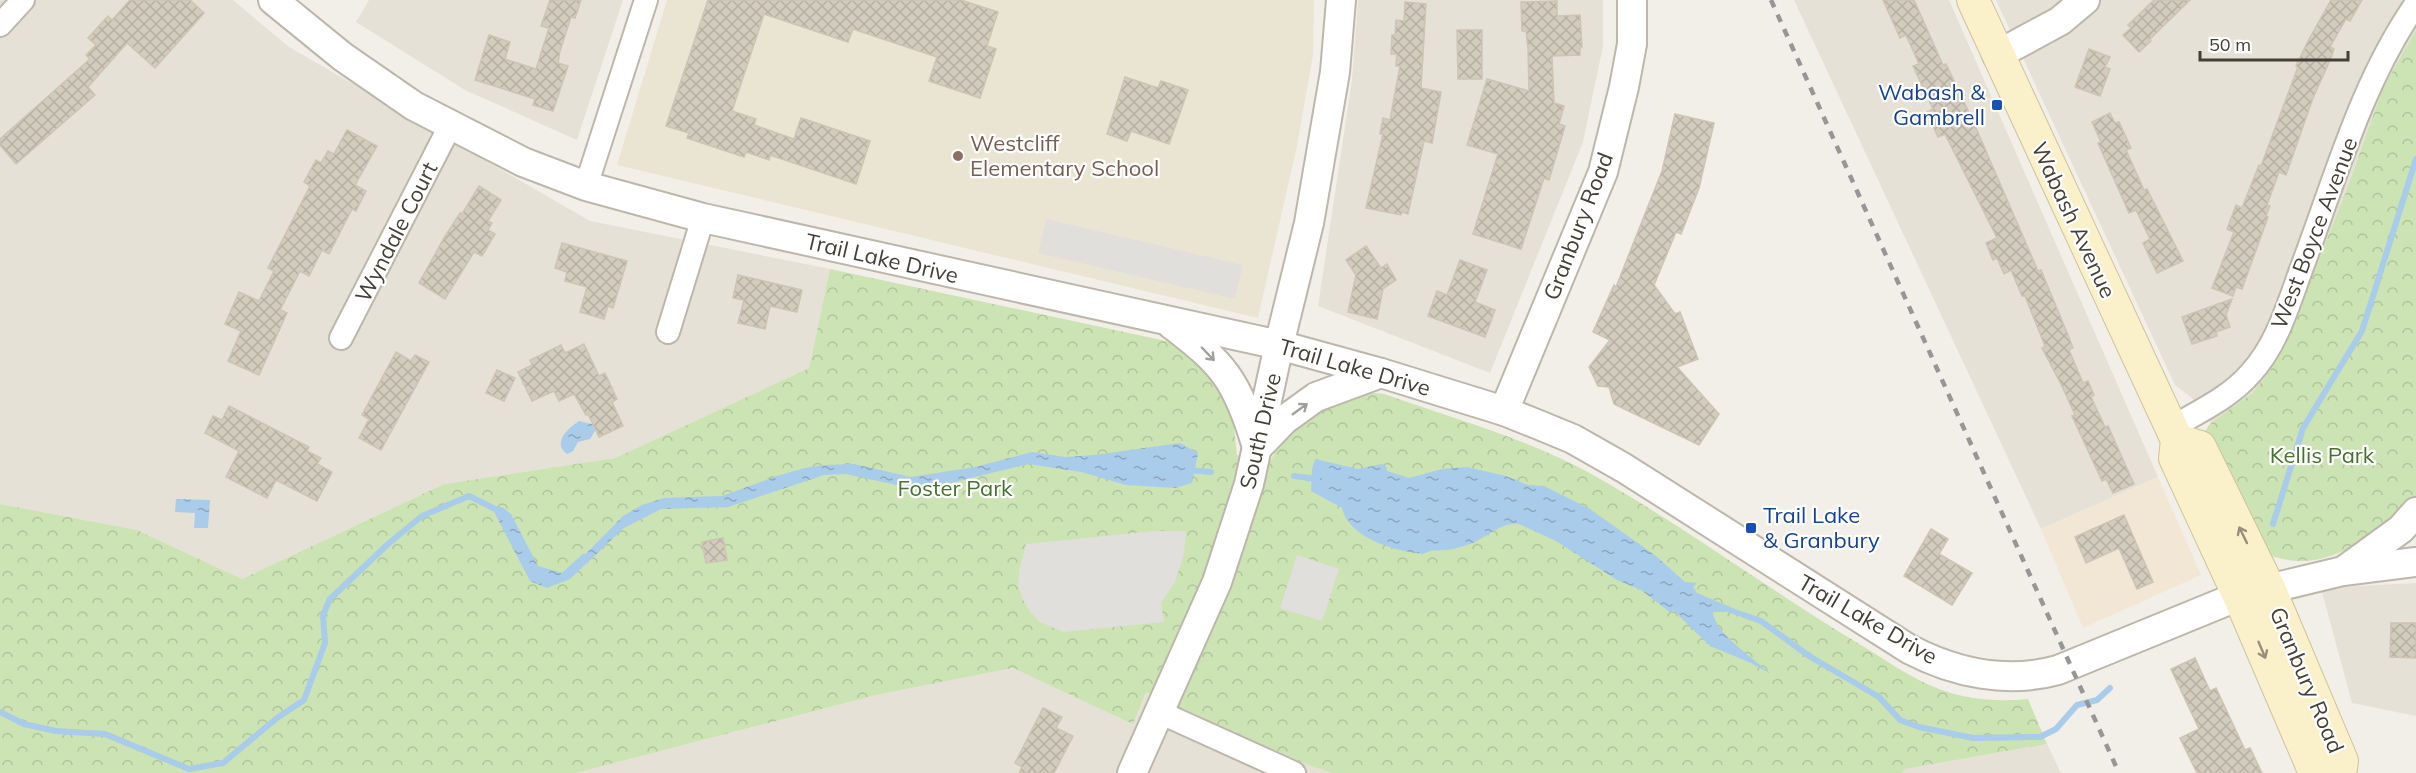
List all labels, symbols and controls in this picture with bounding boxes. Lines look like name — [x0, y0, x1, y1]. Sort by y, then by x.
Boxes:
scale bar — [2200, 24, 2348, 62]
text: 50 m — [2209, 33, 2251, 56]
place label: Wabash & Gambrell — [1878, 78, 1986, 131]
marker: Wabash & Gambrell — [1990, 98, 2004, 112]
place label: Westcliff Elementary School — [970, 129, 1159, 182]
street label: West Boyce Avenue — [2265, 133, 2363, 333]
street label: Wabash Avenue — [2026, 138, 2122, 302]
street label: Granbury Road — [1537, 148, 1619, 304]
marker: Westcliff Elementary School — [951, 149, 965, 163]
street label: Wyndale Court — [349, 157, 443, 307]
street label: Trail Lake Drive — [803, 227, 961, 289]
street label: Trail Lake Drive — [1276, 332, 1434, 402]
one-way arrow — [1201, 346, 1215, 361]
street label: South Drive — [1233, 370, 1287, 492]
one-way arrow — [1291, 402, 1307, 415]
park label: Kellis Park — [2270, 441, 2375, 469]
park label: Foster Park — [898, 474, 1013, 502]
place label: Trail Lake & Granbury — [1763, 501, 1880, 554]
marker: Trail Lake & Granbury — [1744, 521, 1758, 535]
one-way arrow — [2237, 527, 2249, 545]
street label: Trail Lake Drive — [1793, 568, 1943, 670]
street label: Granbury Road — [2264, 603, 2350, 757]
one-way arrow — [2257, 641, 2268, 659]

